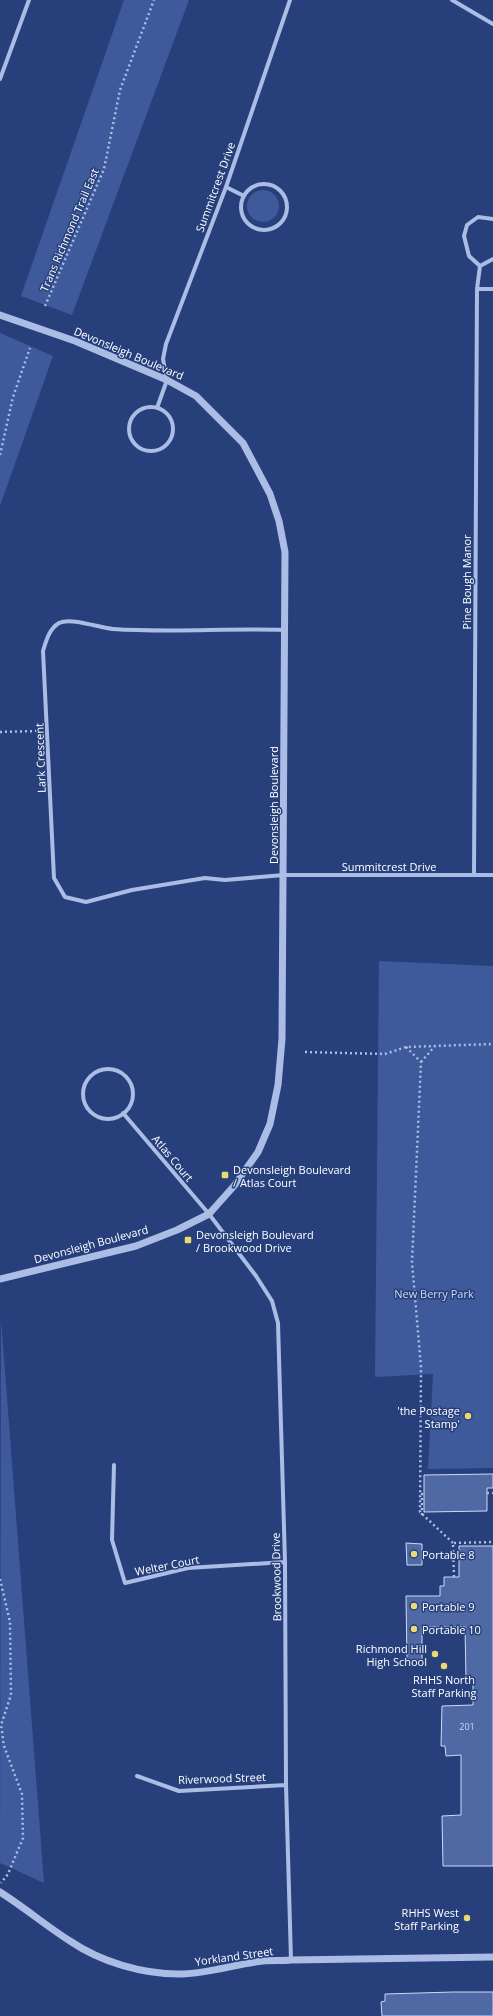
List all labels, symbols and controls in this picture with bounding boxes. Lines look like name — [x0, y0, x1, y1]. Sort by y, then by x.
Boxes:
street label: Summitcrest Drive — [192, 140, 238, 234]
street label: Trans Richmond Trail East — [36, 166, 102, 294]
street label: Devonsleigh Boulevard — [72, 323, 186, 383]
street label: Pine Bough Manor — [459, 534, 474, 630]
street label: Lark Crescent — [31, 723, 49, 793]
street label: Devonsleigh Boulevard — [266, 746, 281, 864]
street label: Summitcrest Drive — [342, 859, 436, 874]
street label: Atlas Court — [149, 1132, 197, 1185]
place label: Devonsleigh Boulevard / Atlas Court — [233, 1162, 351, 1190]
marker: Devonsleigh Boulevard / Atlas Court — [220, 1170, 230, 1180]
street label: Devonsleigh Boulevard — [32, 1222, 150, 1266]
place label: Devonsleigh Boulevard / Brookwood Drive — [196, 1227, 314, 1255]
marker: Devonsleigh Boulevard / Brookwood Drive — [183, 1235, 193, 1245]
park label: New Berry Park — [394, 1286, 474, 1301]
place label: 'the Postage Stamp' — [397, 1403, 460, 1431]
marker: 'the Postage Stamp' — [463, 1411, 473, 1421]
street label: Brookwood Drive — [268, 1532, 284, 1622]
place label: Portable 8 — [422, 1547, 475, 1562]
marker: Portable 8 — [409, 1549, 419, 1559]
street label: Welter Court — [134, 1551, 201, 1579]
place label: Portable 9 — [422, 1599, 475, 1614]
marker: Portable 9 — [409, 1601, 419, 1611]
place label: Portable 10 — [422, 1622, 481, 1637]
marker: Portable 10 — [409, 1624, 419, 1634]
place label: Richmond Hill High School — [356, 1641, 427, 1669]
marker: Richmond Hill High School — [430, 1649, 440, 1659]
marker: RHHS North Staff Parking — [439, 1661, 449, 1671]
place label: RHHS North Staff Parking — [412, 1672, 476, 1700]
house number: 201 — [459, 1720, 475, 1733]
street label: Riverwood Street — [178, 1769, 266, 1787]
place label: RHHS West Staff Parking — [394, 1905, 459, 1933]
marker: RHHS West Staff Parking — [462, 1913, 472, 1923]
street label: Yorkland Street — [194, 1943, 274, 1969]

